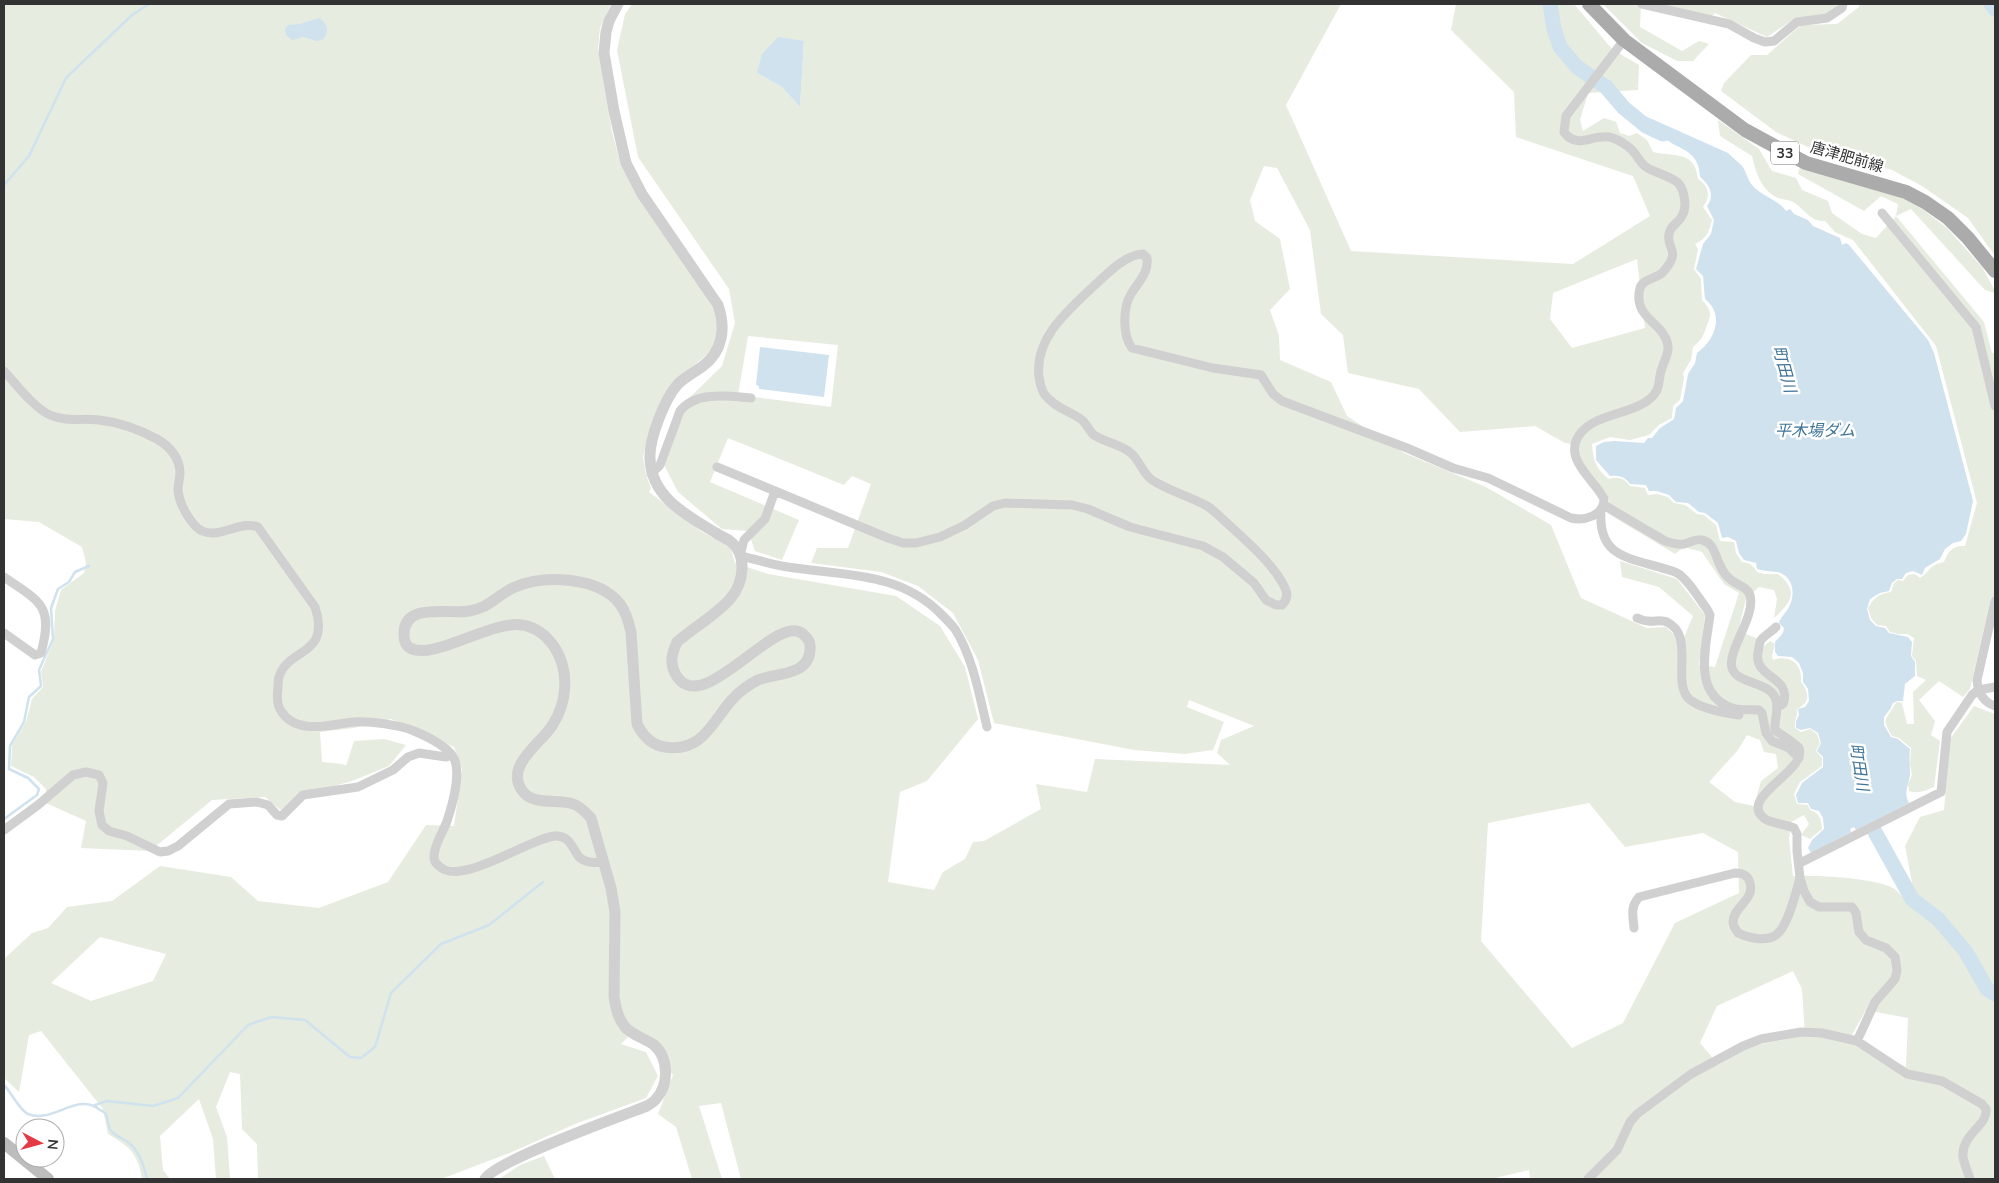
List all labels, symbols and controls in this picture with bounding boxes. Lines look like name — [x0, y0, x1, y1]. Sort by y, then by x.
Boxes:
street label: 唐津肥前線 — [1808, 137, 1886, 177]
road number: 33 — [1771, 142, 1799, 164]
water label: 町田川 — [1767, 343, 1801, 397]
water label: 平木場ダム — [1775, 420, 1855, 442]
water label: 町田川 — [1844, 742, 1874, 795]
north arrow — [15, 1118, 65, 1168]
text: N — [42, 1138, 62, 1151]

